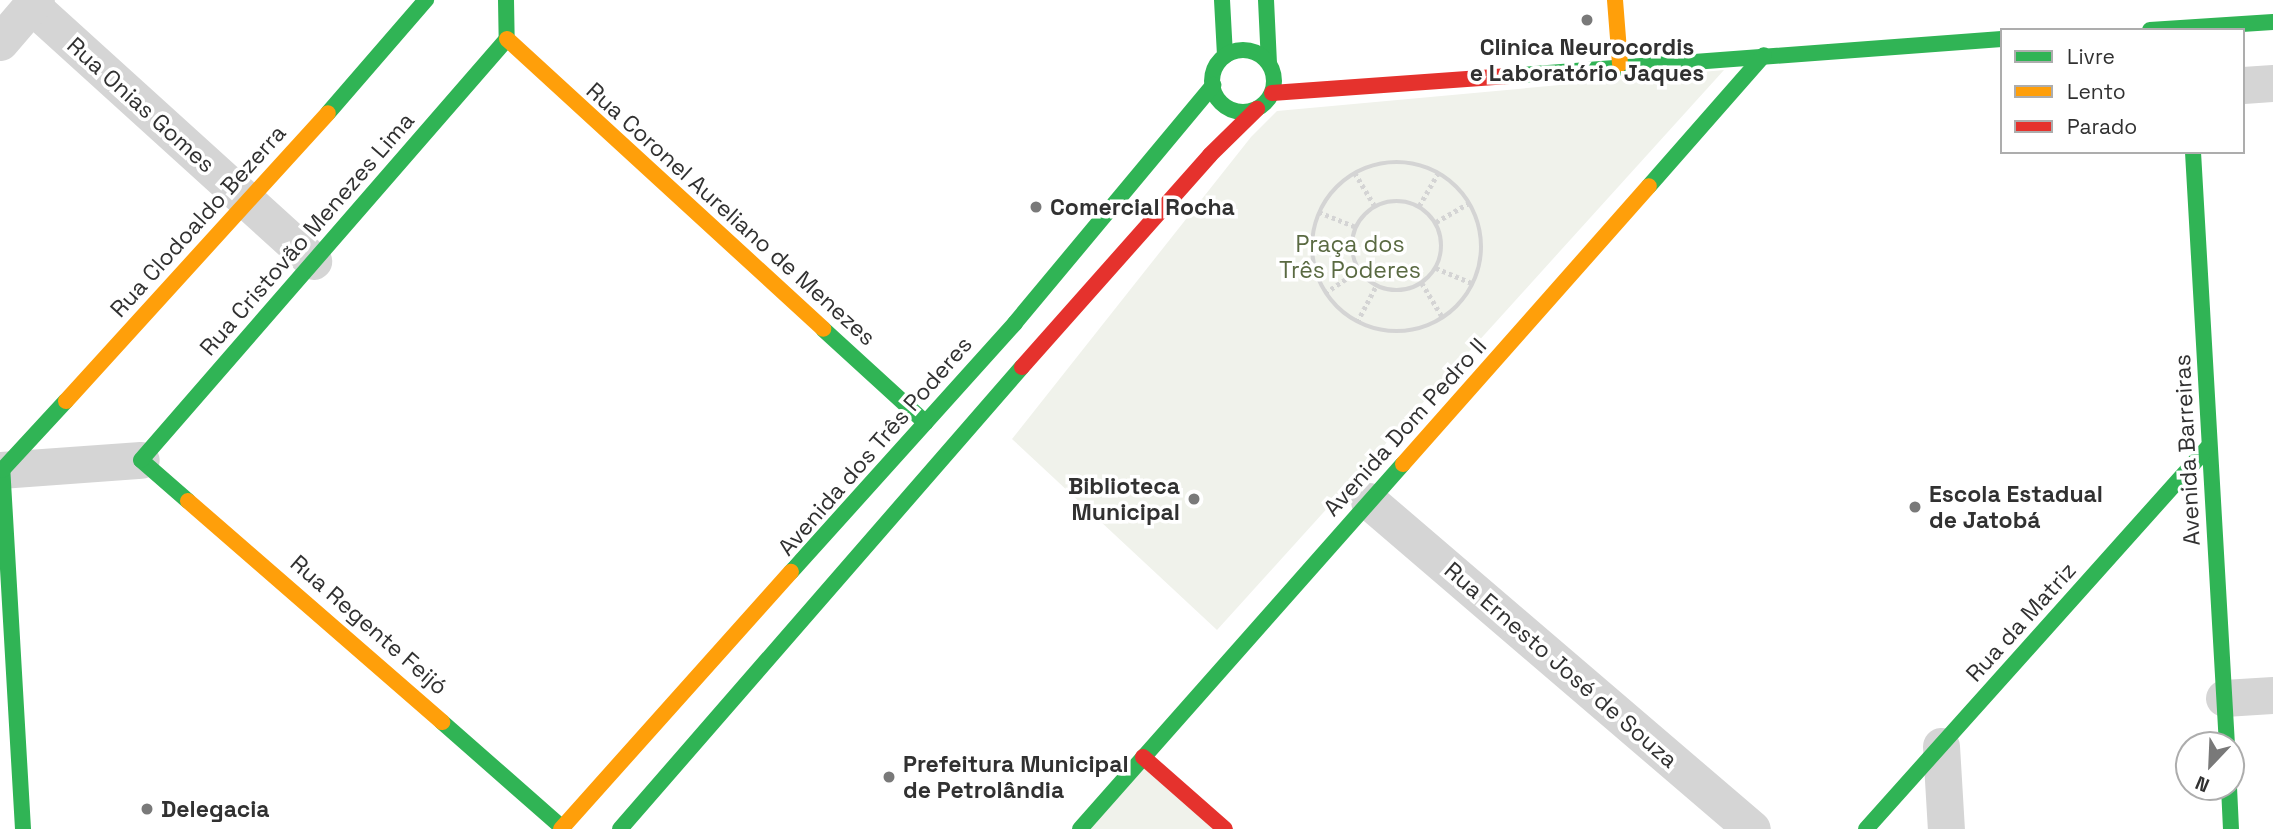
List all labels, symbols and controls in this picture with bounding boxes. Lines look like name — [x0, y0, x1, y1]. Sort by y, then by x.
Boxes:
marker: Clinica Neurocordis e Laboratório Jaques — [1577, 10, 1597, 30]
legend — [2000, 28, 2245, 154]
street label: Rua Onias Gomes — [62, 32, 220, 178]
place label: Clinica Neurocordis e Laboratório Jaques — [1470, 33, 1704, 87]
text: Livre — [2067, 43, 2115, 70]
street label: Rua Coronel Aureliano de Menezes — [581, 77, 881, 351]
text: Lento — [2067, 78, 2126, 105]
street label: Rua Cristovão Menezes Lima — [194, 107, 420, 361]
text: Parado — [2067, 113, 2137, 140]
street label: Rua Clodoaldo Bezerra — [104, 119, 292, 323]
place label: Comercial Rocha — [1050, 193, 1235, 221]
marker: Comercial Rocha — [1028, 199, 1044, 215]
park label: Praça dos Três Poderes — [1279, 230, 1421, 284]
street label: Avenida dos Três Poderes — [772, 330, 978, 562]
street label: Avenida Dom Pedro II — [1318, 332, 1492, 522]
street label: Avenida Barreiras — [2168, 354, 2206, 546]
place label: Biblioteca Municipal — [1068, 472, 1180, 526]
place label: Escola Estadual de Jatobá — [1929, 480, 2103, 534]
marker: Biblioteca Municipal — [1186, 491, 1202, 507]
marker: Escola Estadual de Jatobá — [1907, 499, 1923, 515]
street label: Rua Regente Feijó — [285, 549, 453, 701]
street label: Rua Ernesto José de Souza — [1439, 556, 1683, 774]
street label: Rua da Matriz — [1960, 557, 2082, 687]
north arrow — [2175, 731, 2245, 801]
place label: Prefeitura Municipal de Petrolândia — [903, 750, 1129, 804]
marker: Prefeitura Municipal de Petrolândia — [881, 769, 897, 785]
text: N — [2192, 770, 2213, 798]
place label: Delegacia — [161, 795, 270, 823]
marker: Delegacia — [139, 801, 155, 817]

